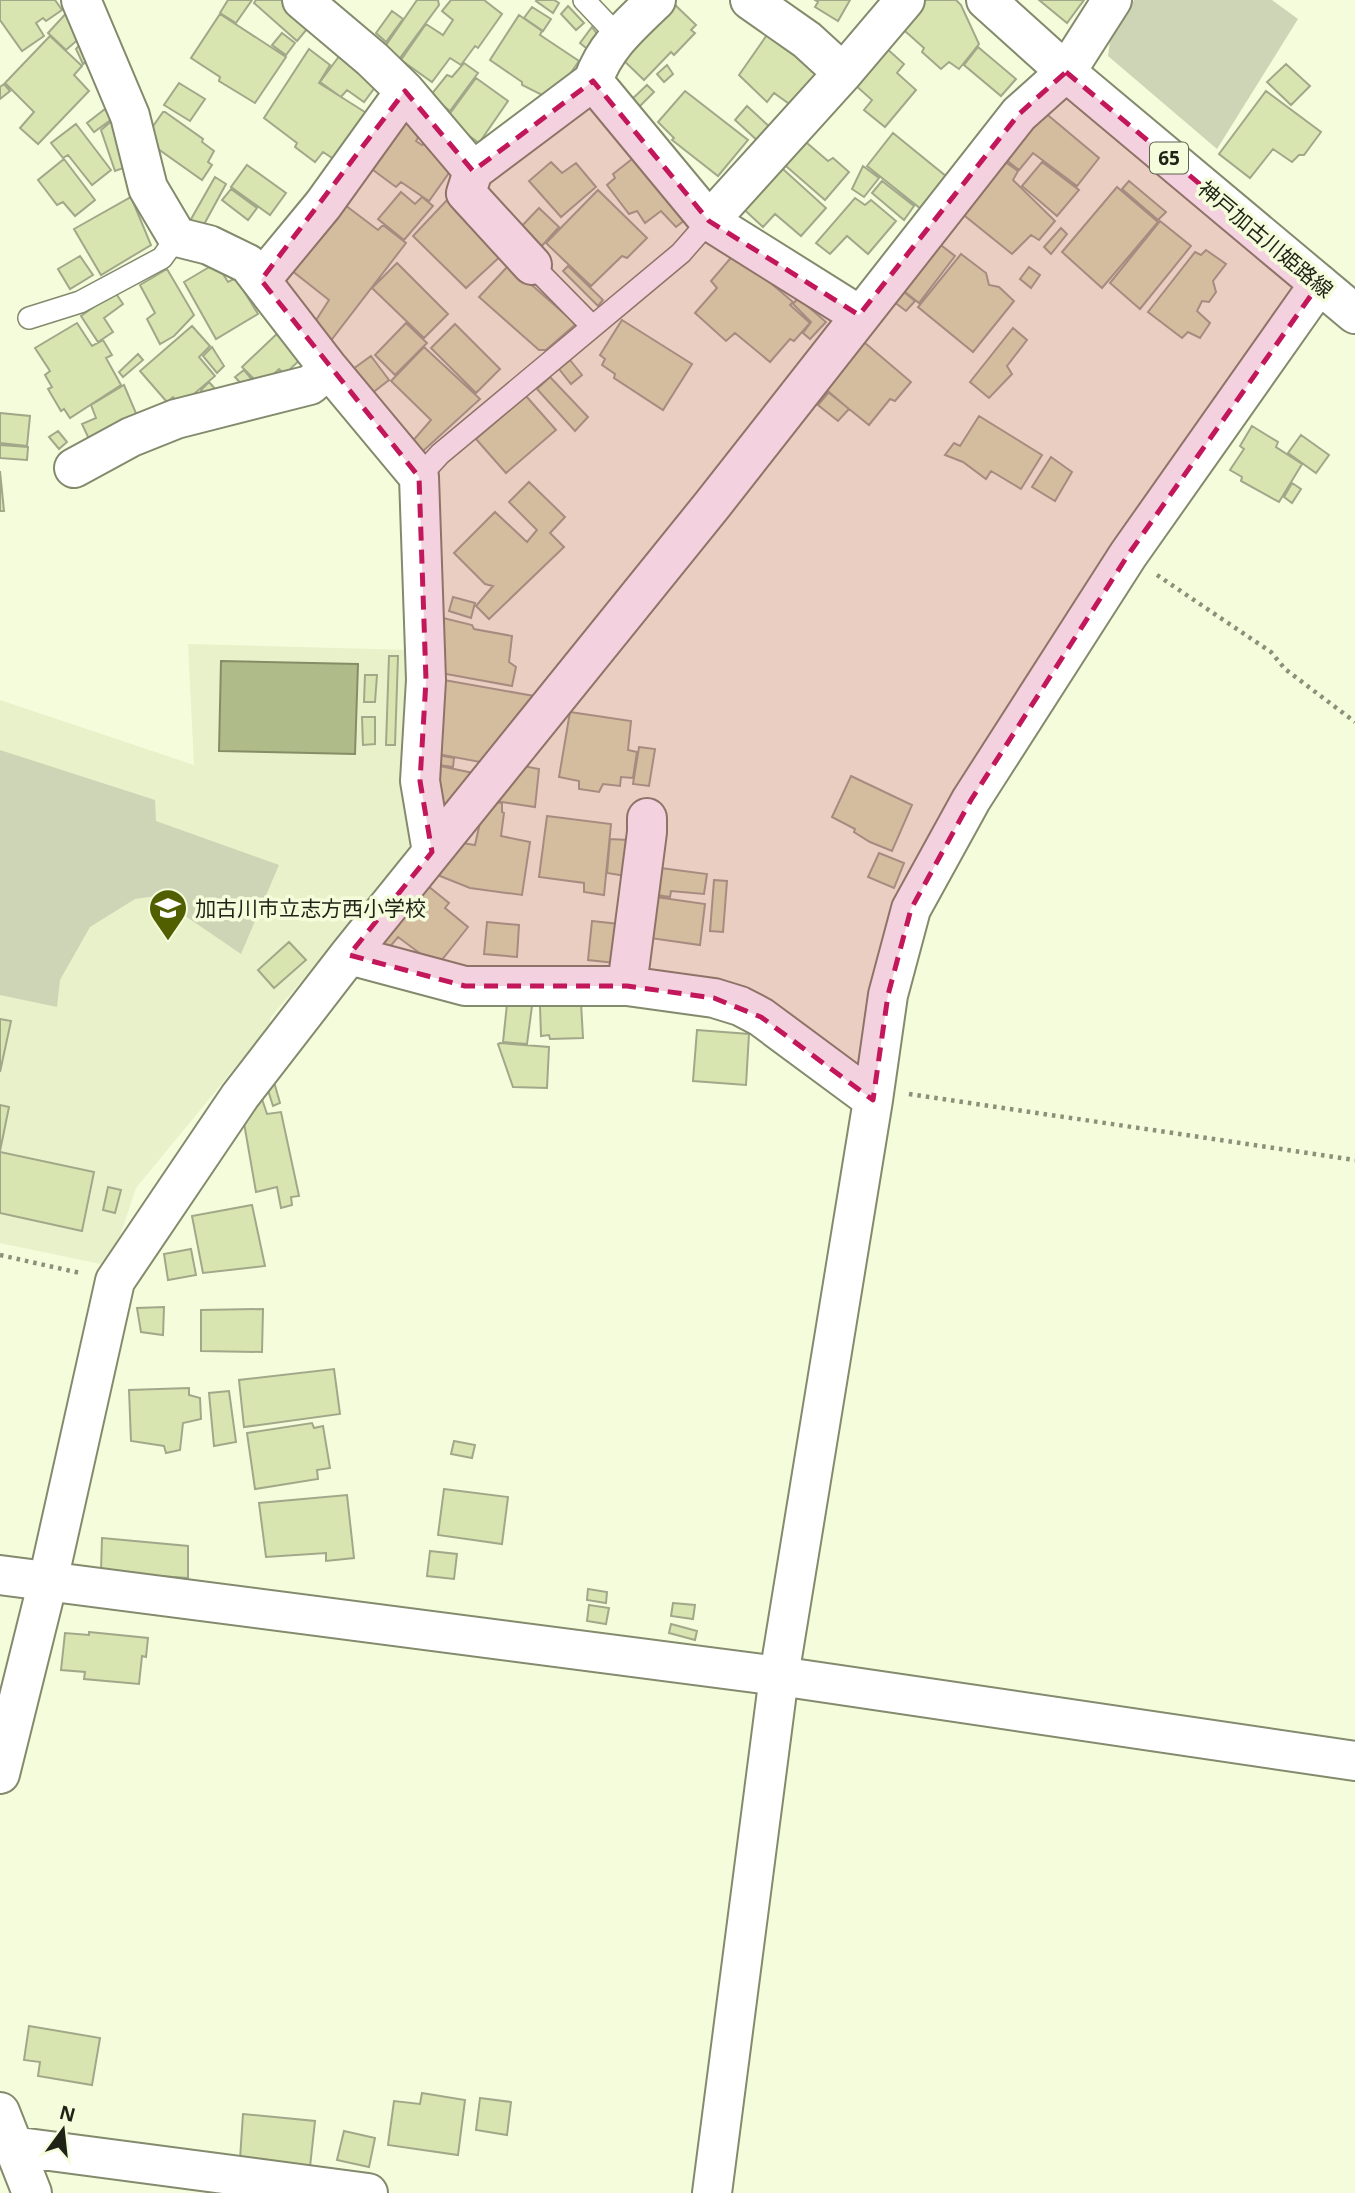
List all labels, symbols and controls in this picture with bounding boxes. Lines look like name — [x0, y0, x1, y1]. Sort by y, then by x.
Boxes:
road number: 65 — [1150, 142, 1188, 174]
street label: 神戸加古川姫路線 — [1193, 174, 1339, 304]
school or university icon: 加古川市立志方西小学校 — [147, 887, 189, 942]
place label: 加古川市立志方西小学校 — [195, 894, 426, 922]
north arrow — [28, 2095, 98, 2165]
text: N — [57, 2099, 78, 2128]

